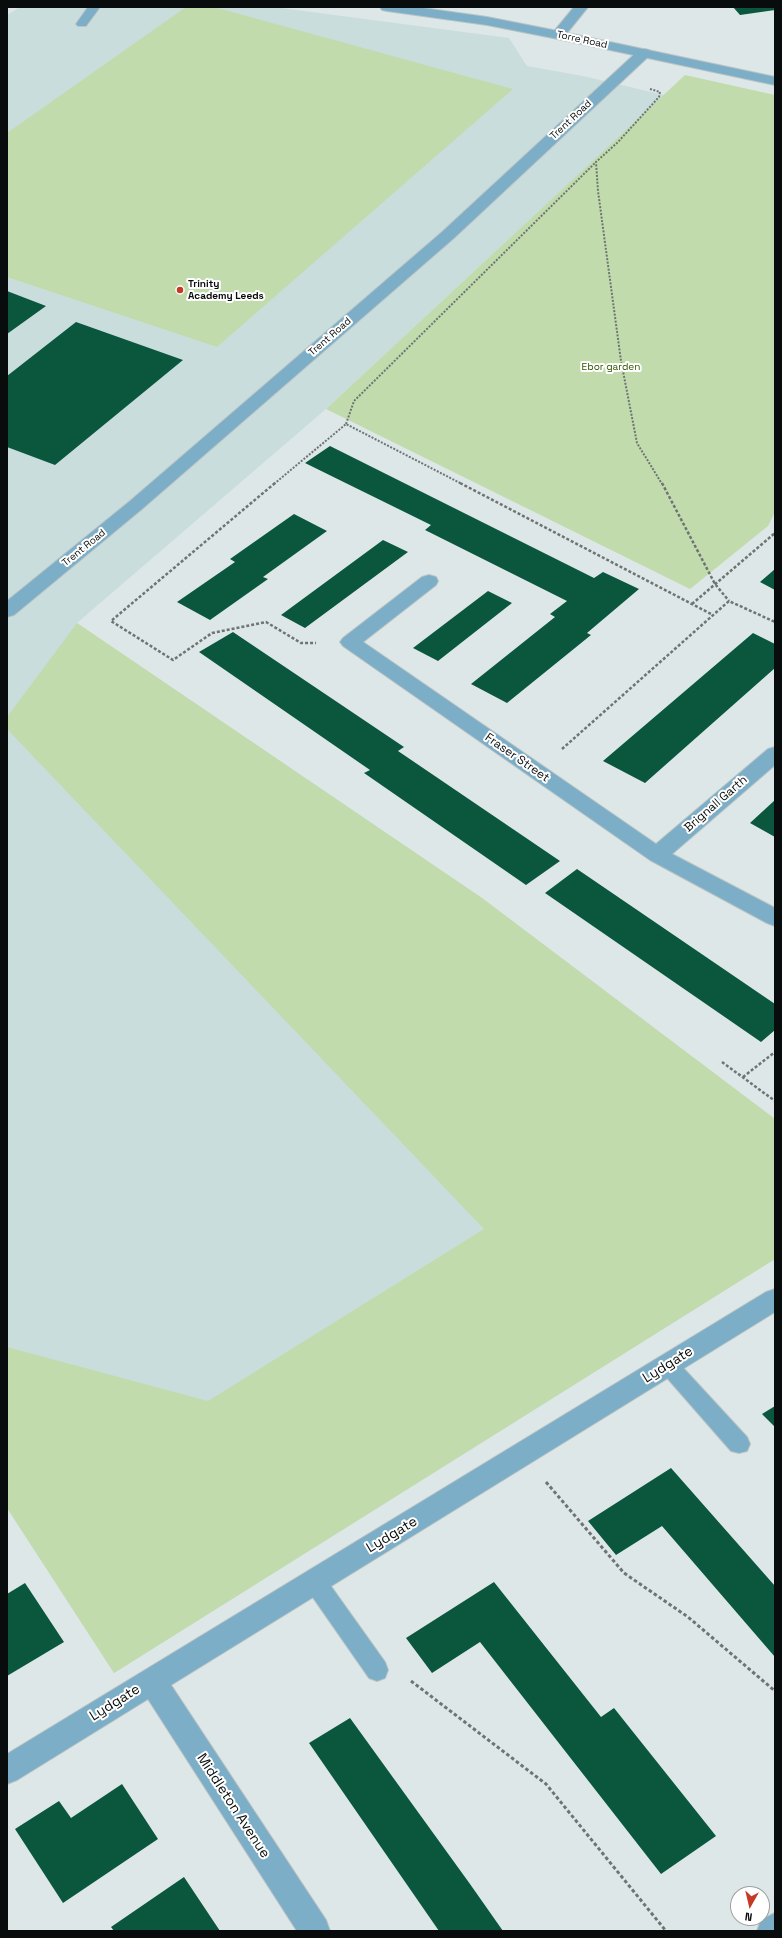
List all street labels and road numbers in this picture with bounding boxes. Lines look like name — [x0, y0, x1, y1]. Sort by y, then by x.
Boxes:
street label: Torre Road — [556, 29, 608, 51]
street label: Trent Road — [548, 98, 594, 142]
street label: Trent Road — [306, 315, 354, 359]
street label: Trent Road — [60, 527, 108, 569]
street label: Fraser Street — [482, 730, 552, 786]
street label: Brignall Garth — [682, 773, 750, 835]
street label: Lydgate — [640, 1343, 696, 1387]
street label: Lydgate — [364, 1513, 420, 1557]
street label: Lydgate — [87, 1681, 143, 1725]
street label: Middleton Avenue — [193, 1750, 273, 1862]

